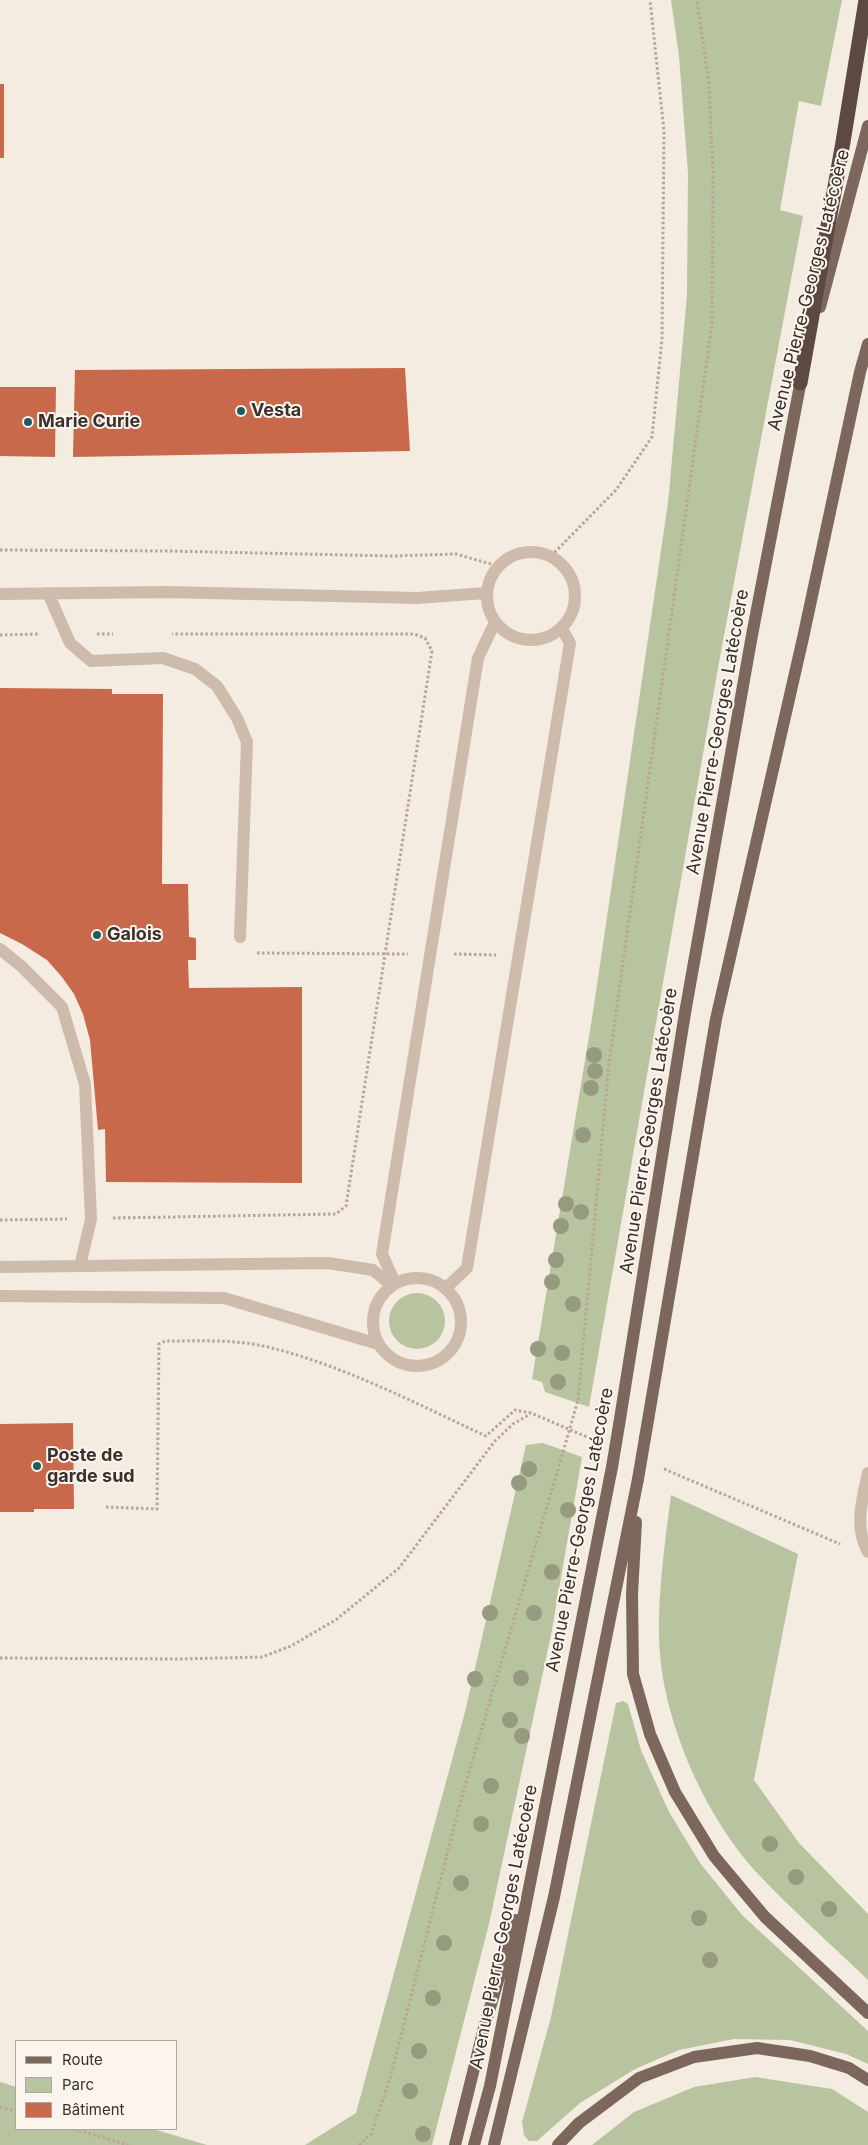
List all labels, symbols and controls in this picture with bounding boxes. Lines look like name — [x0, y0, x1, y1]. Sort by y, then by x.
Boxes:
street label: Avenue Pierre-Georges Latécoère — [764, 147, 854, 433]
place label: Vesta — [251, 400, 301, 422]
marker: Vesta — [235, 405, 247, 417]
place label: Marie Curie — [38, 411, 140, 433]
marker: Marie Curie — [22, 416, 34, 428]
street label: Avenue Pierre-Georges Latécoère — [682, 588, 754, 876]
place label: Galois — [107, 924, 162, 946]
marker: Galois — [91, 929, 103, 941]
street label: Avenue Pierre-Georges Latécoère — [616, 986, 682, 1276]
street label: Avenue Pierre-Georges Latécoère — [542, 1386, 618, 1674]
place label: Poste de garde sud — [47, 1445, 135, 1488]
marker: Poste de garde sud — [31, 1460, 43, 1472]
street label: Avenue Pierre-Georges Latécoère — [466, 1783, 542, 2071]
legend — [15, 2040, 178, 2130]
text: Route — [62, 2050, 103, 2069]
text: Parc — [62, 2075, 94, 2094]
text: Bâtiment — [62, 2100, 124, 2119]

